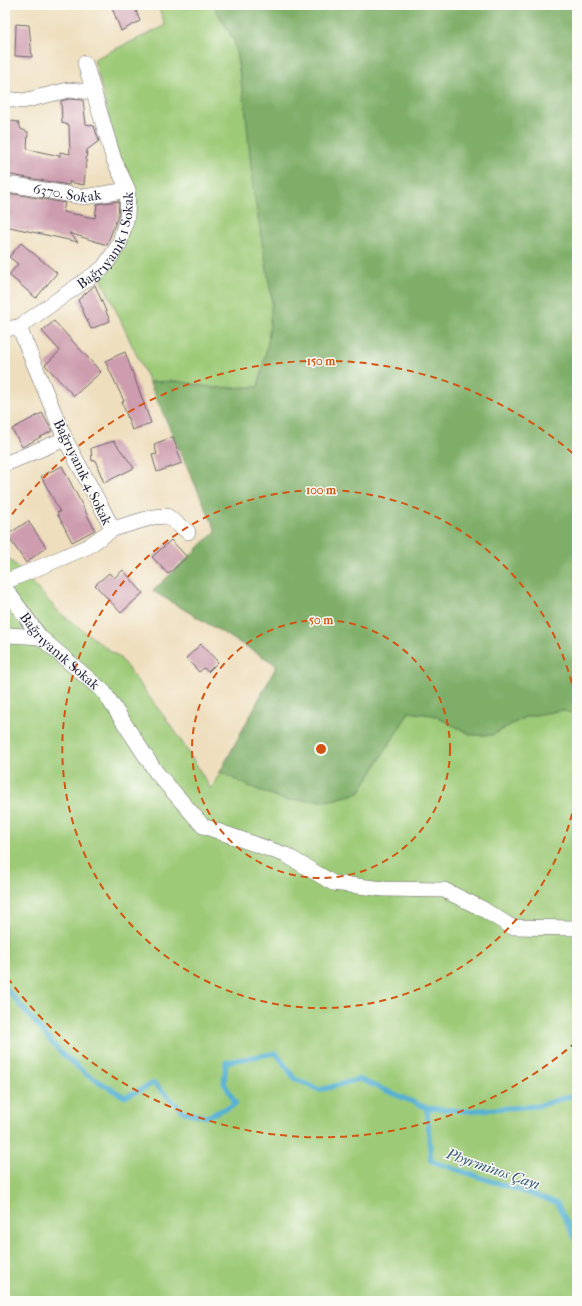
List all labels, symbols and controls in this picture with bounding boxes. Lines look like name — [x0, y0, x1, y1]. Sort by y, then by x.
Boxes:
street label: 6370. Sokak — [32, 180, 103, 207]
street label: Bağrıyanık 1 Sokak — [74, 191, 137, 293]
text: 150 m — [307, 354, 336, 368]
street label: Bağrıyanık 4 Sokak — [50, 416, 116, 529]
text: 100 m — [306, 483, 337, 497]
street label: Bağrıyanık Sokak — [16, 609, 104, 694]
text: 50 m — [309, 613, 334, 627]
centre of rings — [314, 742, 328, 756]
water label: Phyrminos Çayı — [443, 1144, 542, 1193]

